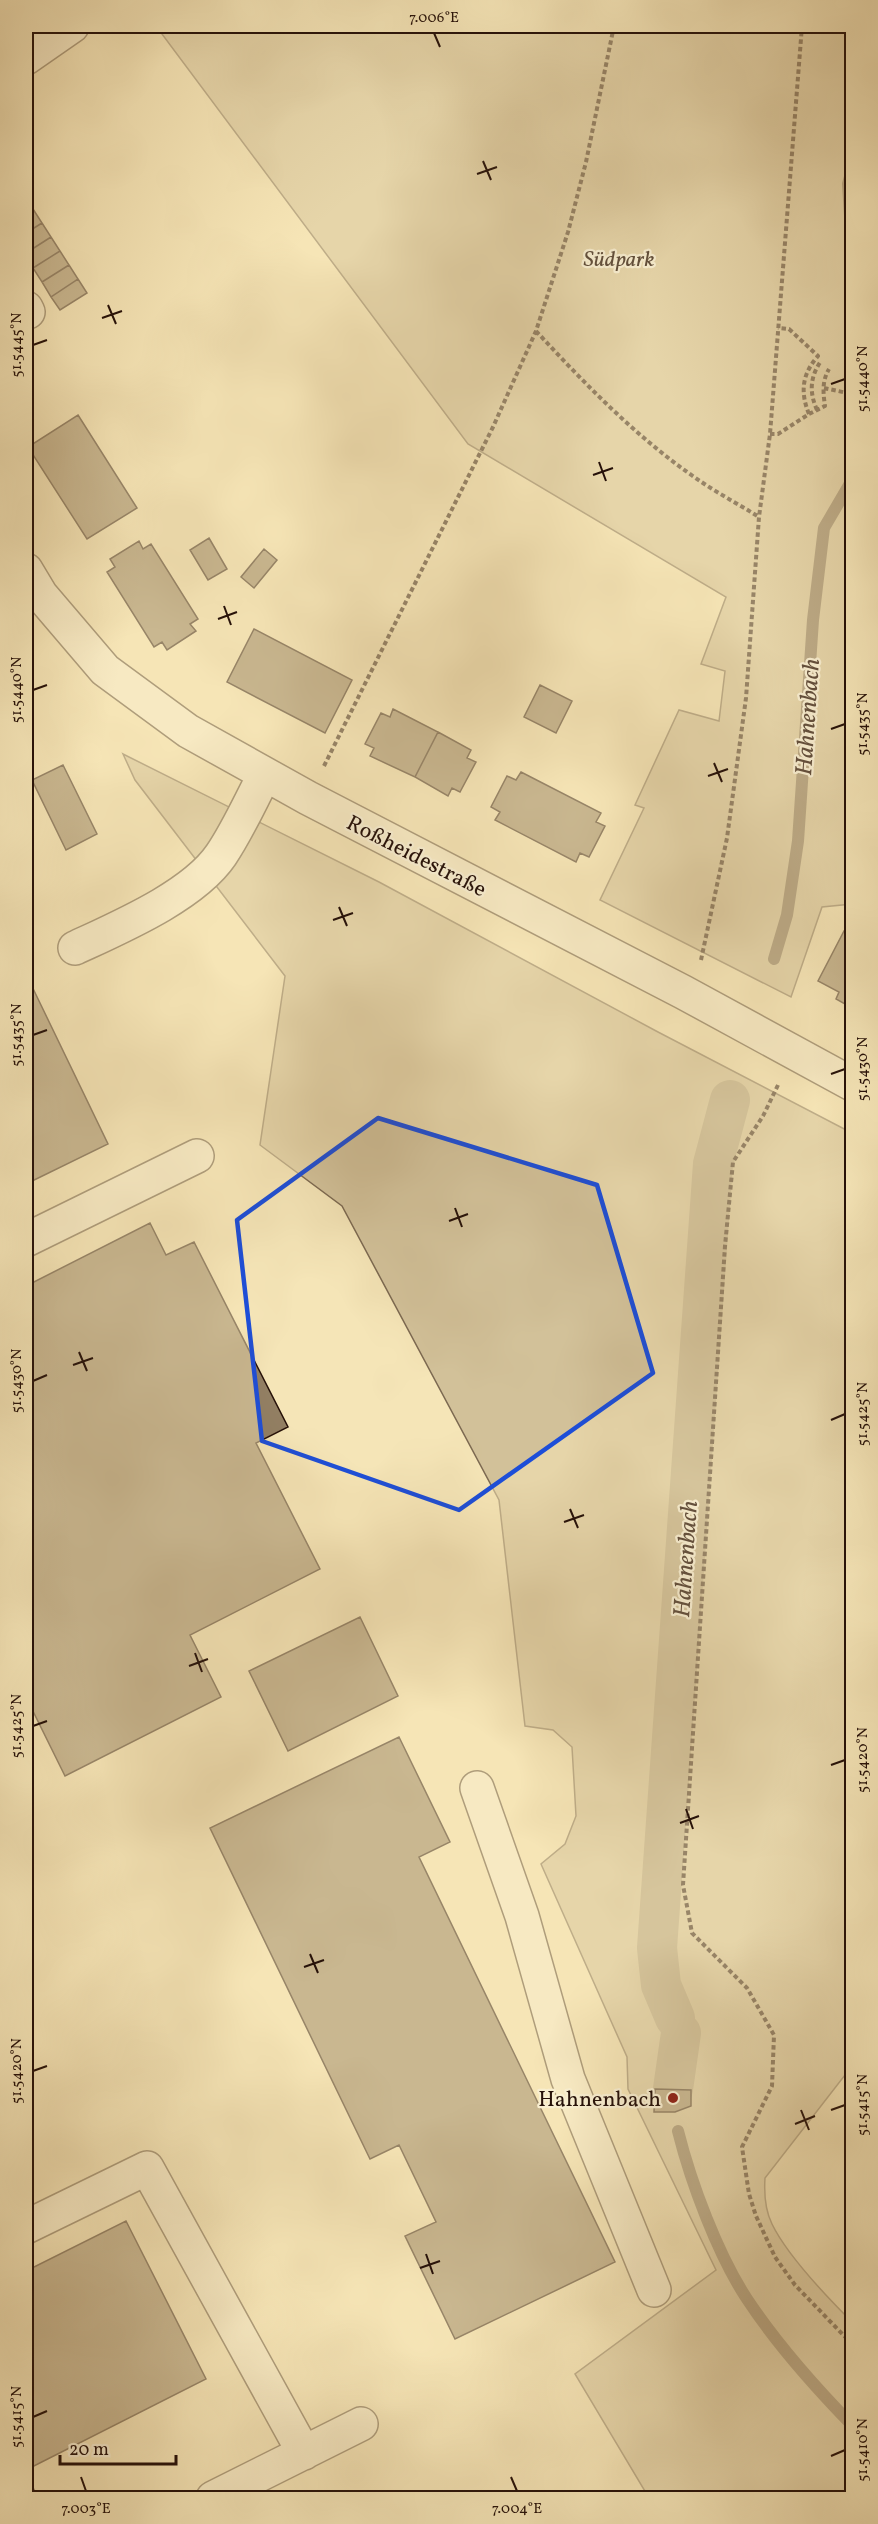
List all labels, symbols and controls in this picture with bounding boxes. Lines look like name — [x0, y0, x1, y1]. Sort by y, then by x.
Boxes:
text: 7.006°E — [409, 8, 459, 29]
park label: Südpark — [583, 245, 655, 276]
text: 51.5445°N — [7, 313, 28, 377]
text: 51.5440°N — [853, 346, 874, 412]
text: 51.5440°N — [7, 657, 28, 723]
water label: Hahnenbach — [788, 658, 830, 777]
text: 51.5435°N — [853, 692, 874, 756]
street label: Roßheidestraße — [340, 809, 491, 906]
text: 51.5435°N — [7, 1003, 28, 1067]
text: 51.5430°N — [853, 1037, 874, 1101]
text: 51.5430°N — [7, 1349, 28, 1413]
text: 51.5425°N — [853, 1382, 874, 1446]
water label: Hahnenbach — [666, 1500, 708, 1619]
text: 51.5425°N — [7, 1694, 28, 1758]
text: 51.5420°N — [853, 1727, 874, 1793]
text: 51.5420°N — [7, 2038, 28, 2104]
text: 51.5415°N — [853, 2074, 874, 2136]
place label: Hahnenbach — [538, 2085, 661, 2116]
marker: Hahnenbach — [666, 2091, 680, 2105]
text: 51.5415°N — [7, 2386, 28, 2448]
text: 51.5410°N — [853, 2418, 874, 2482]
scale bar — [60, 2428, 176, 2466]
text: 20 m — [69, 2438, 109, 2463]
text: 7.003°E — [61, 2499, 111, 2520]
text: 7.004°E — [492, 2499, 542, 2520]

